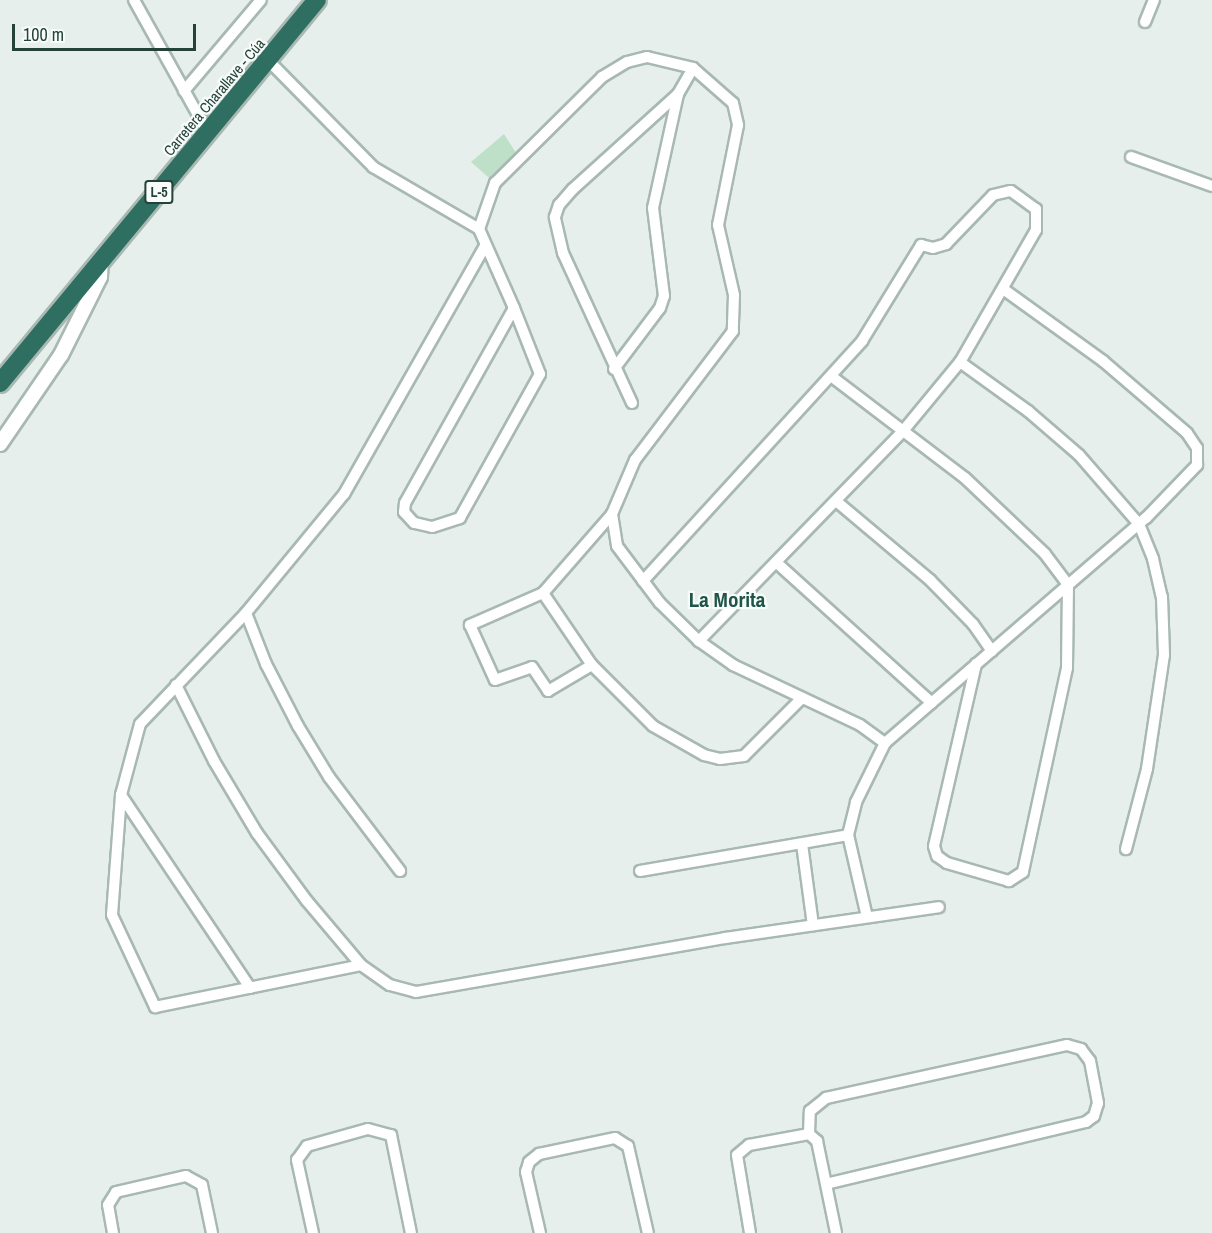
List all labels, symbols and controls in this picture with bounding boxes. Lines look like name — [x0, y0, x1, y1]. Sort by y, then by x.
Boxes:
scale bar — [15, 12, 200, 50]
text: 100 m — [23, 22, 64, 47]
street label: Carretera Charallave - Cúa — [160, 35, 268, 159]
road number: L-5 — [144, 181, 174, 203]
district label: La Morita — [689, 587, 765, 613]

